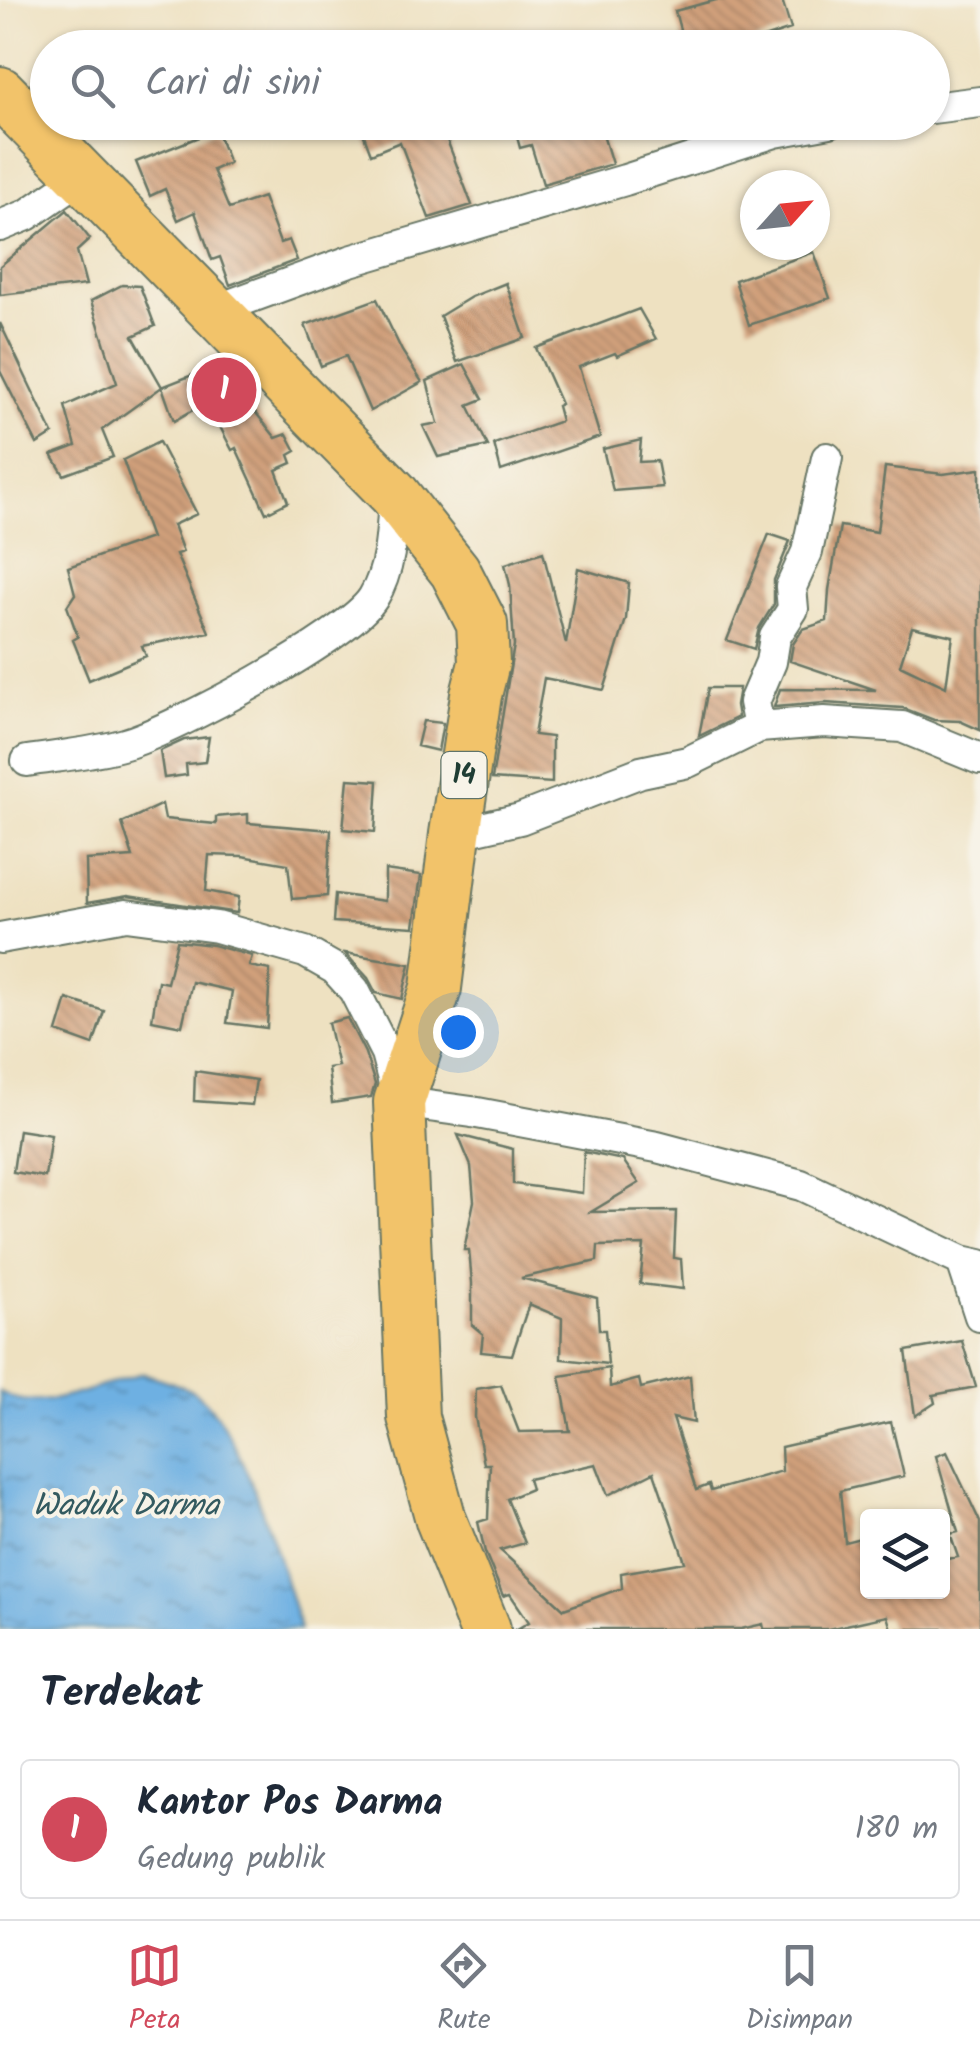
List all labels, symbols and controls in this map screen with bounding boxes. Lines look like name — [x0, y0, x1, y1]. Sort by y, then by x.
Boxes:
search box — [30, 30, 950, 140]
text: Cari di sini — [145, 55, 320, 115]
icon: search — [65, 58, 120, 113]
north arrow — [740, 170, 830, 260]
pin: 1 — [192, 352, 256, 428]
road number: 14 — [442, 752, 486, 798]
your location — [433, 1007, 484, 1058]
water label: Waduk Darma — [33, 1481, 221, 1532]
map controls — [860, 1509, 950, 1599]
button: layers — [860, 1509, 950, 1599]
text: Terdekat — [40, 1661, 203, 1728]
text: Kantor Pos Darma — [137, 1774, 443, 1834]
text: 1 — [70, 1804, 79, 1855]
text: 180 m — [854, 1804, 938, 1855]
text: Gedung publik — [137, 1834, 325, 1885]
tab: Peta — [127, 1938, 182, 2043]
tab: Rute — [436, 1938, 491, 2043]
tab: Disimpan — [746, 1938, 853, 2043]

